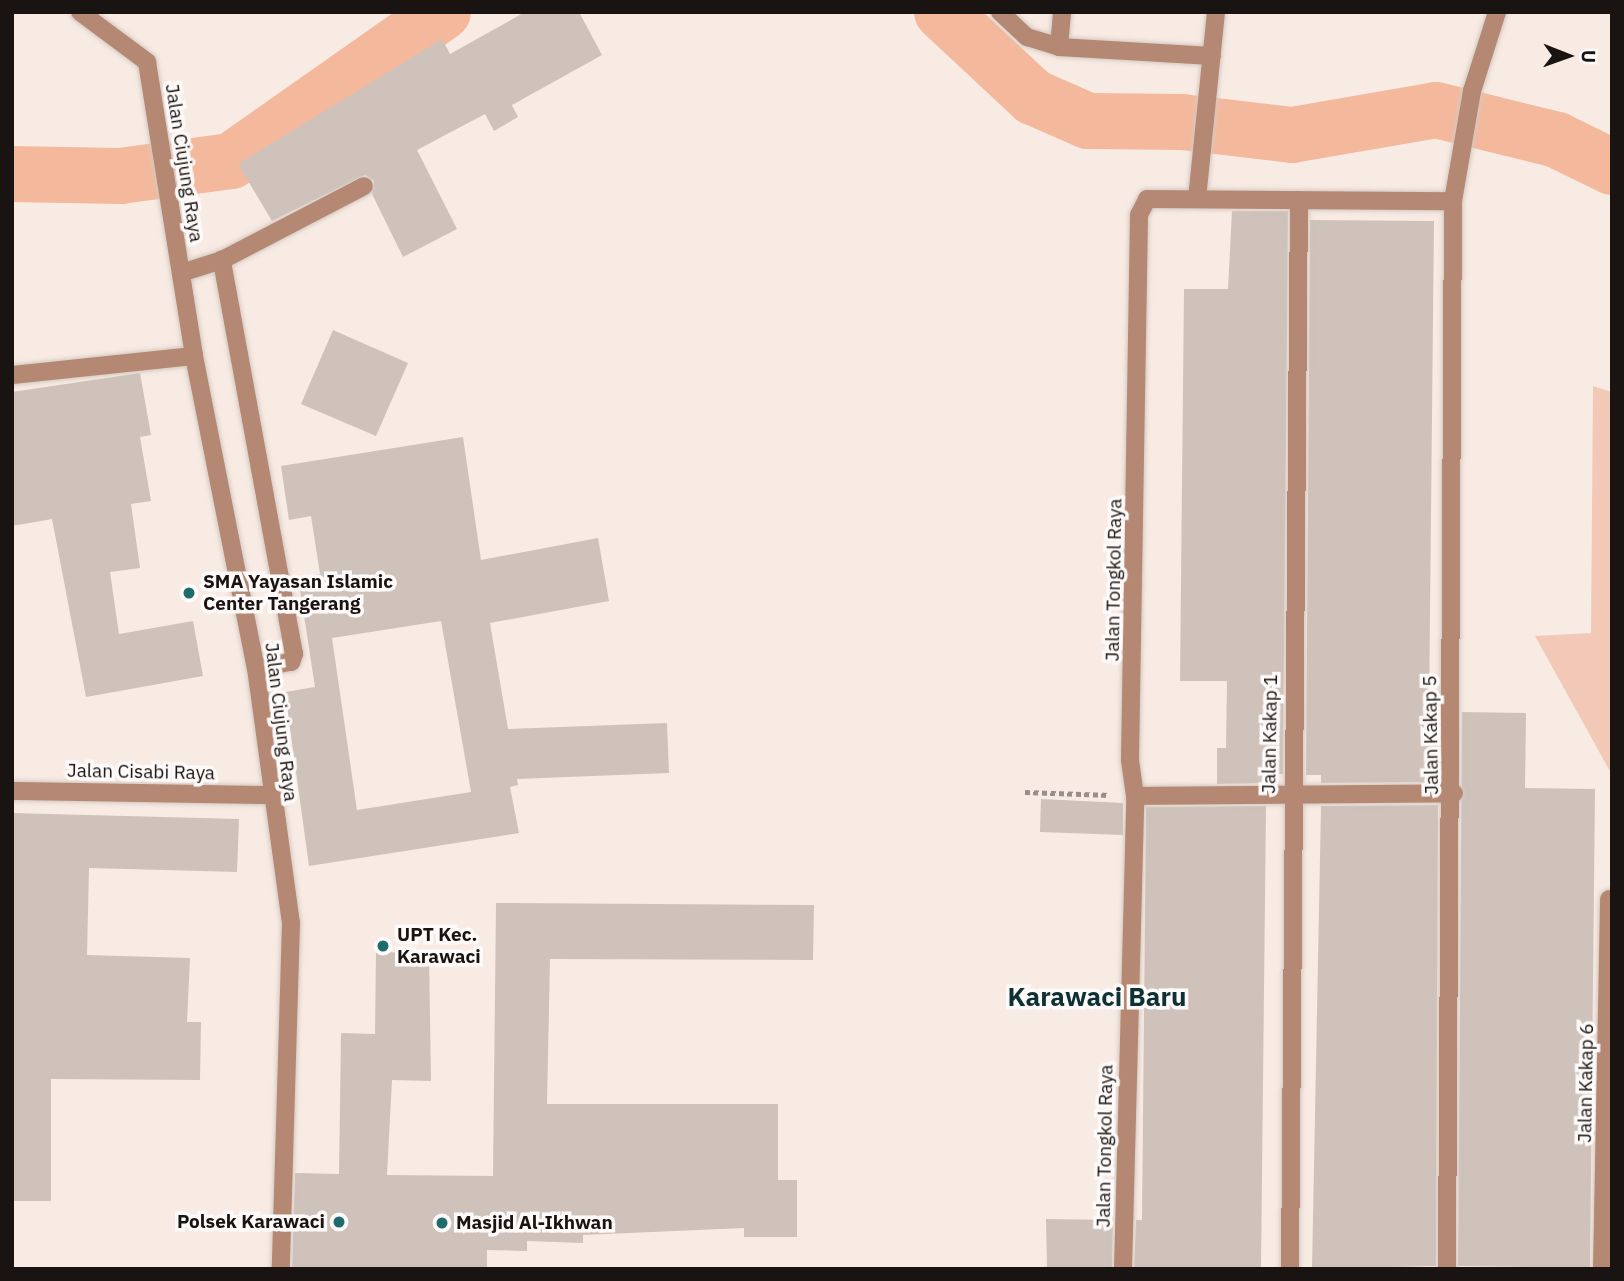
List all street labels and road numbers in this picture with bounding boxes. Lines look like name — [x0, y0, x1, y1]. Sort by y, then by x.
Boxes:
street label: Jalan Ciujung Raya — [160, 82, 208, 244]
street label: Jalan Tongkol Raya — [1101, 498, 1127, 662]
street label: Jalan Ciujung Raya — [260, 641, 302, 803]
street label: Jalan Kakap 1 — [1258, 674, 1282, 794]
street label: Jalan Kakap 5 — [1419, 675, 1443, 795]
street label: Jalan Cisabi Raya — [67, 759, 215, 785]
street label: Jalan Kakap 6 — [1574, 1023, 1598, 1143]
street label: Jalan Tongkol Raya — [1092, 1064, 1118, 1228]

